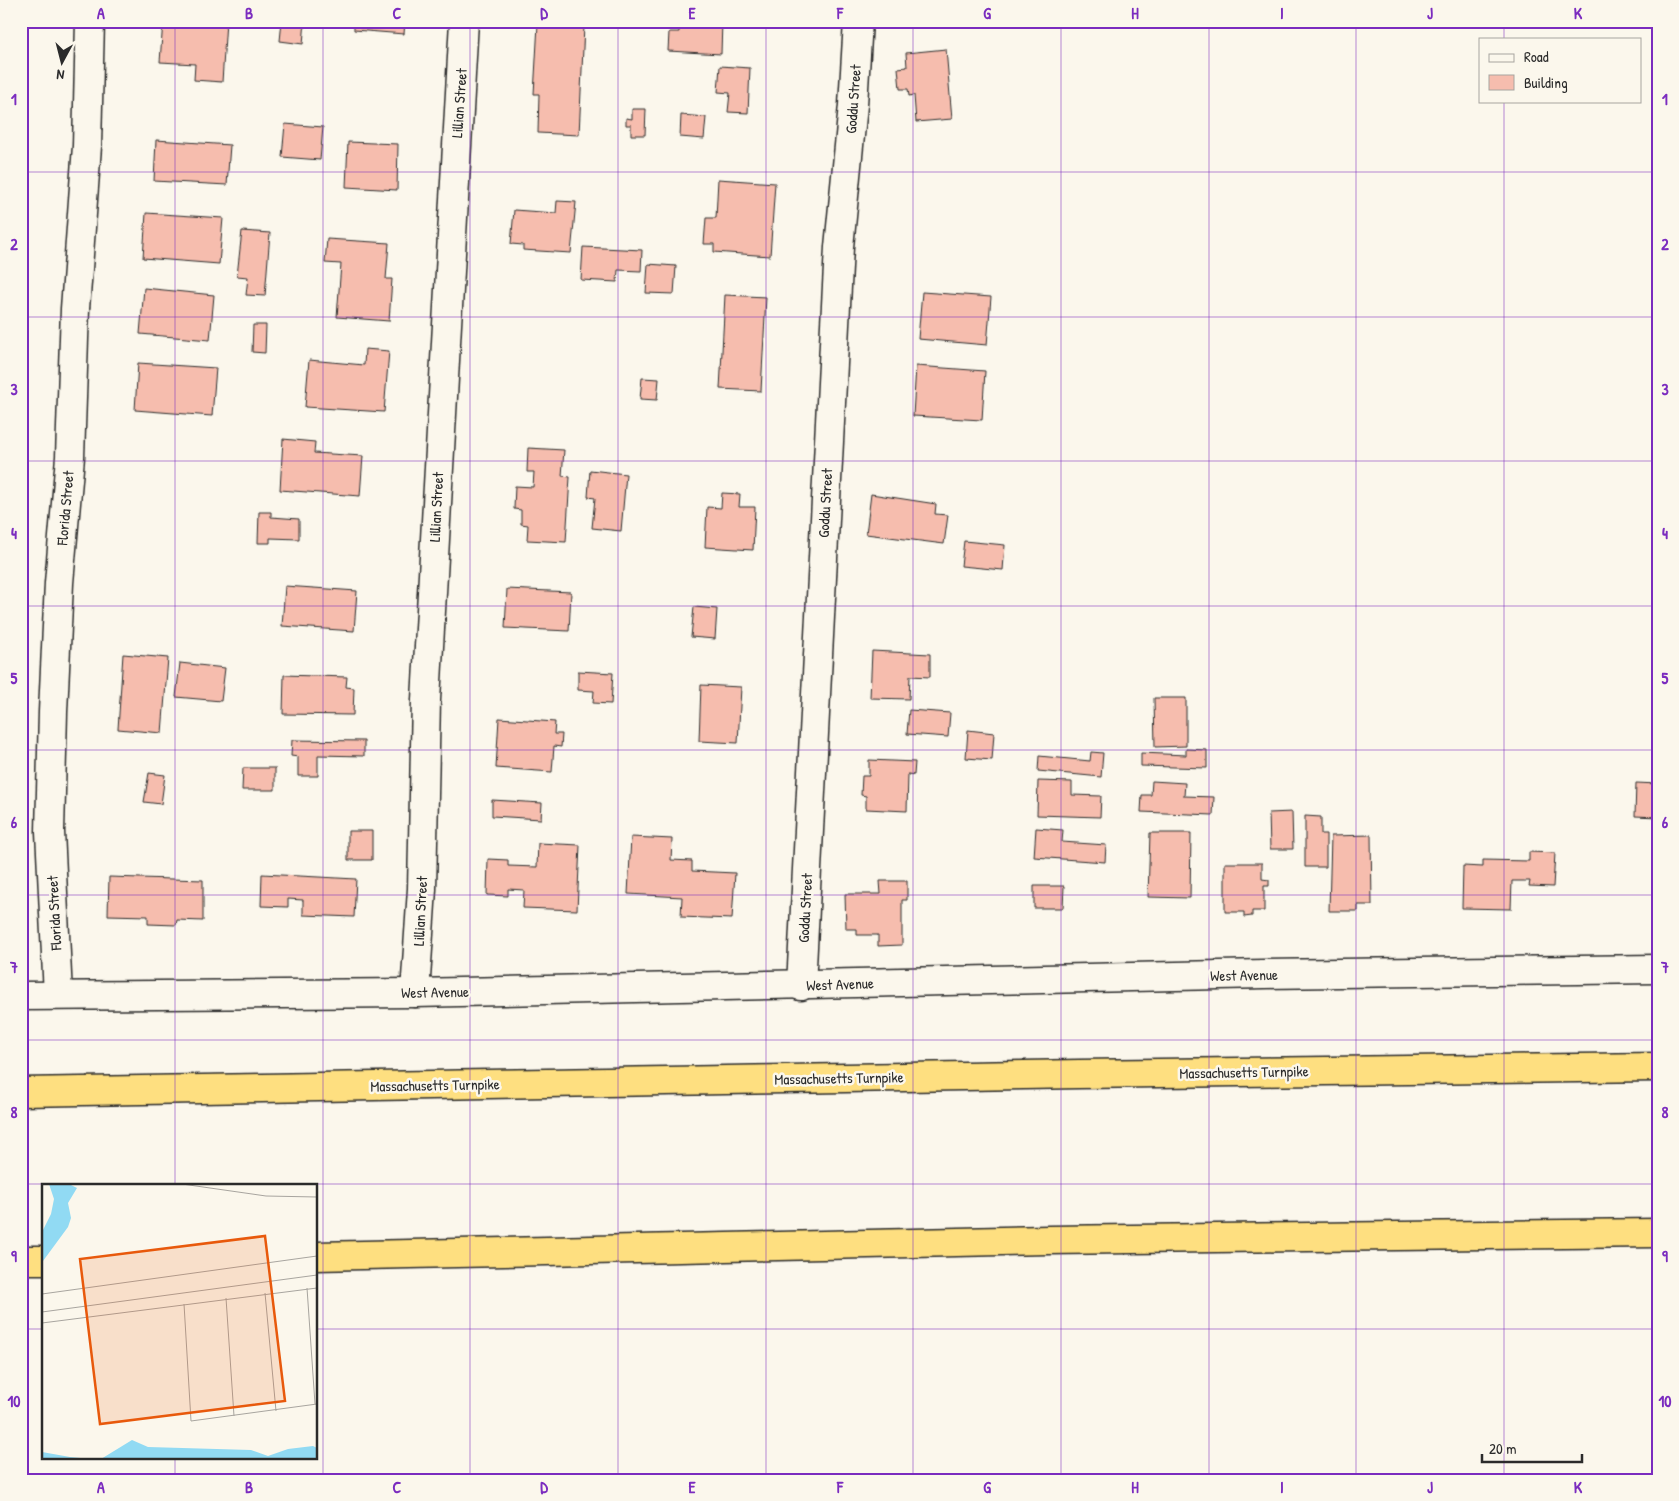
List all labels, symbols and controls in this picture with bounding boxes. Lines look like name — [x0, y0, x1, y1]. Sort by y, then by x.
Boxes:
text: A — [97, 2, 105, 24]
text: B — [245, 2, 253, 24]
text: C — [393, 2, 402, 24]
text: D — [540, 2, 548, 24]
text: E — [688, 2, 696, 24]
text: F — [836, 2, 844, 24]
text: G — [983, 2, 991, 24]
text: H — [1131, 2, 1139, 24]
text: I — [1280, 2, 1284, 24]
text: J — [1427, 2, 1433, 24]
text: K — [1574, 2, 1583, 24]
north arrow — [38, 38, 88, 88]
legend — [1479, 38, 1642, 102]
text: Road — [1524, 46, 1549, 67]
street label: Goddu Street — [840, 63, 866, 134]
text: N — [55, 65, 65, 85]
street label: Lillian Street — [446, 67, 472, 139]
text: Building — [1524, 72, 1568, 93]
text: 1 — [11, 88, 17, 110]
text: 1 — [1662, 88, 1668, 110]
text: 2 — [10, 233, 18, 255]
text: 2 — [1661, 233, 1669, 255]
text: 3 — [10, 378, 18, 400]
text: 3 — [1661, 378, 1669, 400]
street label: Goddu Street — [813, 467, 837, 538]
street label: Florida Street — [51, 469, 79, 547]
street label: Lillian Street — [424, 471, 448, 542]
text: 4 — [11, 522, 17, 544]
text: 4 — [1662, 522, 1668, 544]
text: 5 — [11, 667, 18, 689]
text: 5 — [1662, 667, 1669, 689]
text: 6 — [11, 811, 18, 833]
text: 6 — [1662, 811, 1669, 833]
street label: Goddu Street — [793, 872, 817, 943]
street label: Florida Street — [42, 874, 66, 952]
street label: Lillian Street — [408, 875, 432, 946]
text: 7 — [9, 956, 18, 978]
text: 7 — [1660, 956, 1669, 978]
street label: West Avenue — [1210, 964, 1278, 986]
street label: West Avenue — [806, 972, 874, 996]
street label: West Avenue — [401, 981, 469, 1003]
street label: Massachusetts Turnpike — [1179, 1060, 1309, 1084]
street label: Massachusetts Turnpike — [774, 1066, 904, 1090]
street label: Massachusetts Turnpike — [370, 1073, 500, 1097]
text: 8 — [11, 1101, 18, 1123]
text: 8 — [1662, 1101, 1669, 1123]
inset map — [42, 1184, 318, 1458]
text: 9 — [11, 1245, 17, 1267]
text: 9 — [1662, 1245, 1668, 1267]
text: 10 — [8, 1390, 20, 1412]
text: 10 — [1659, 1390, 1671, 1412]
scale bar — [1482, 1431, 1582, 1463]
text: 20 m — [1489, 1438, 1516, 1459]
text: A — [97, 1476, 105, 1498]
text: B — [245, 1476, 253, 1498]
text: C — [393, 1476, 402, 1498]
text: D — [540, 1476, 548, 1498]
text: E — [688, 1476, 696, 1498]
text: F — [836, 1476, 844, 1498]
text: G — [983, 1476, 991, 1498]
text: H — [1131, 1476, 1139, 1498]
text: I — [1280, 1476, 1284, 1498]
text: J — [1427, 1476, 1433, 1498]
text: K — [1574, 1476, 1583, 1498]

